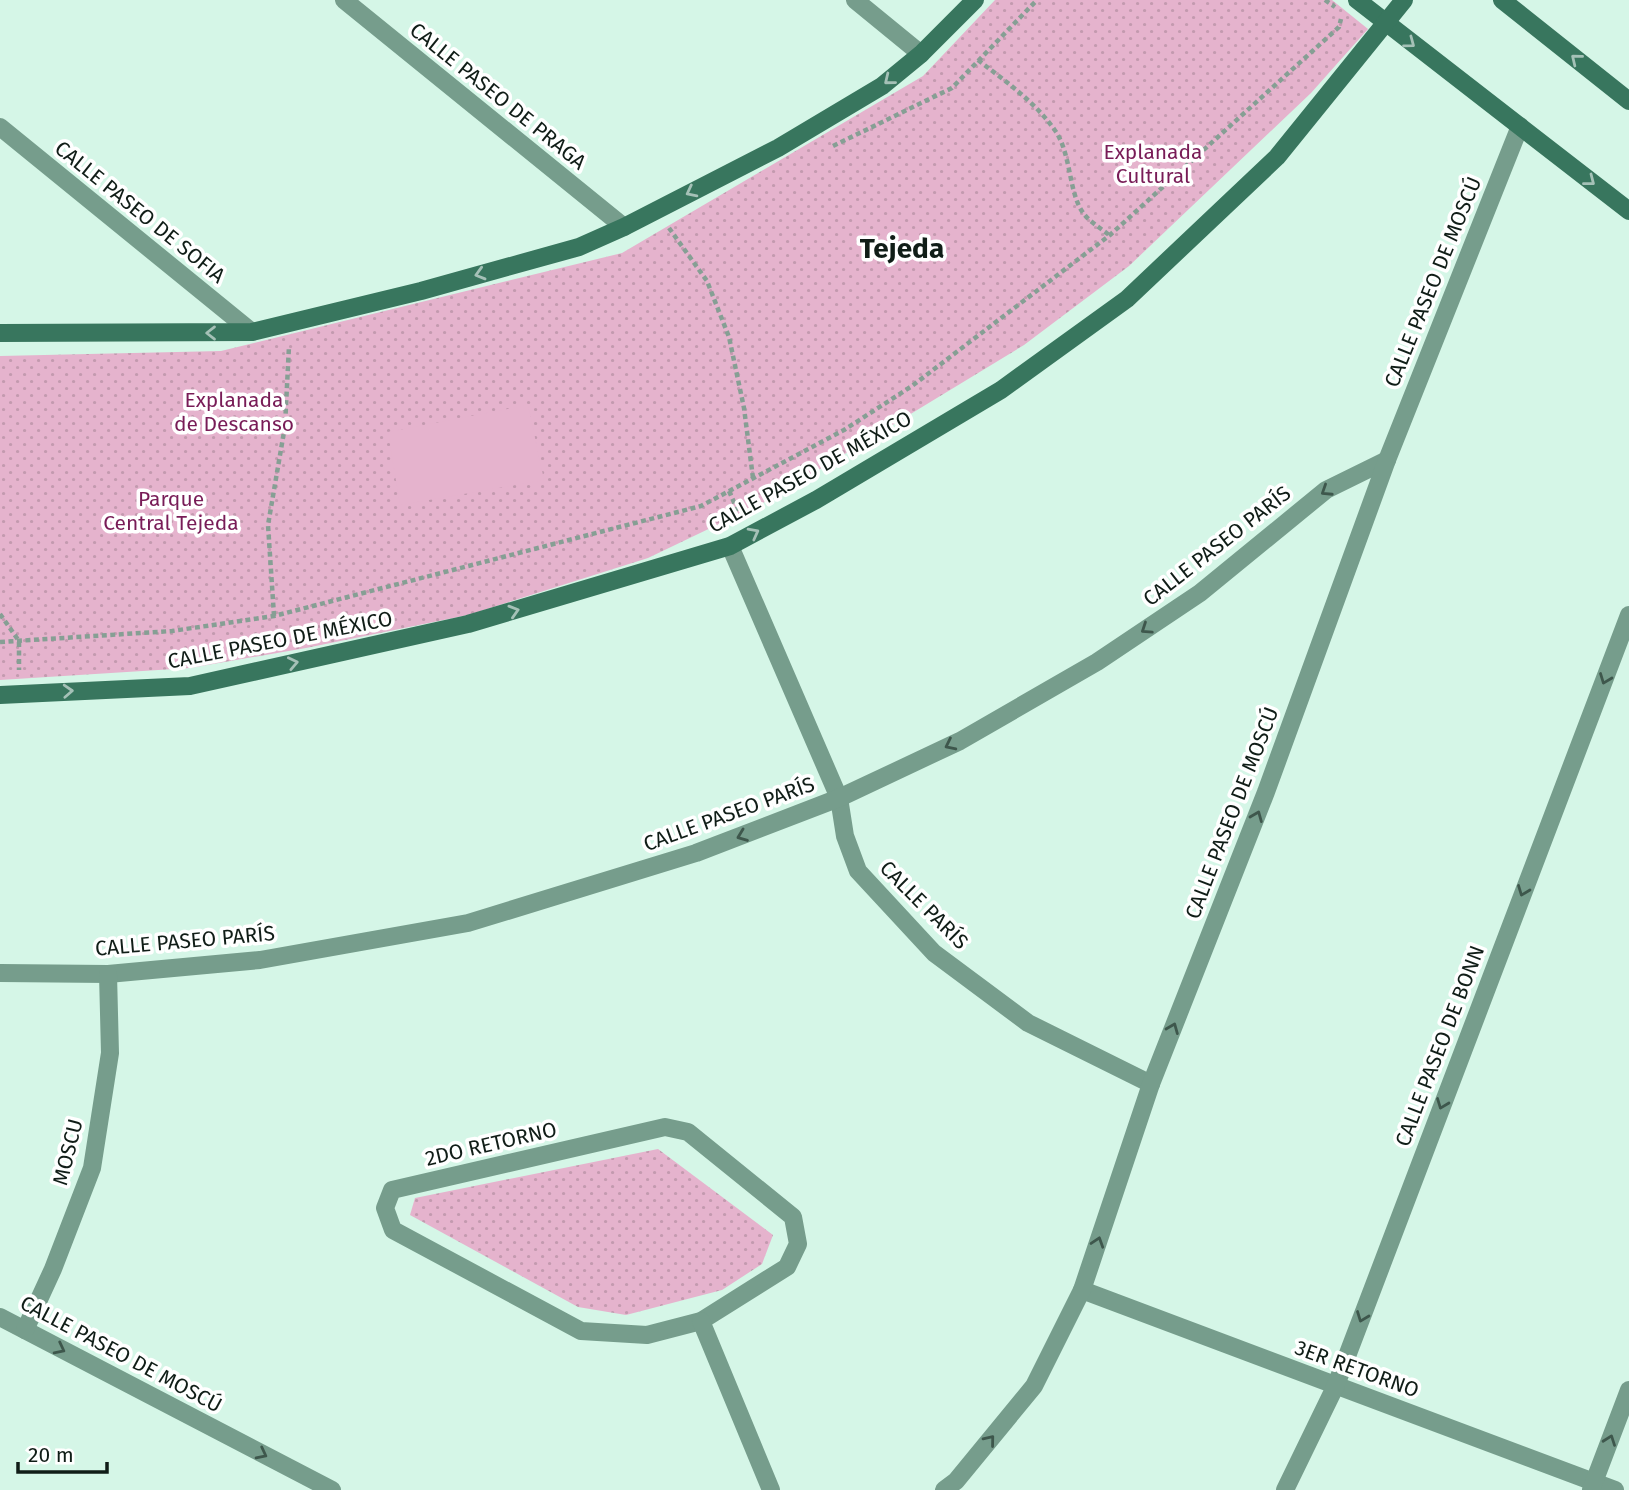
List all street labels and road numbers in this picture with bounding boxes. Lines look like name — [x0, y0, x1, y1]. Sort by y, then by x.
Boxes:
street label: CALLE PASEO DE PRAGA — [405, 17, 591, 175]
street label: CALLE PASEO DE SOFIA — [49, 135, 231, 289]
street label: CALLE PASEO DE MOSCÚ — [1379, 173, 1487, 391]
street label: CALLE PASEO DE MÉXICO — [704, 405, 916, 539]
street label: CALLE PASEO PARÍS — [1138, 480, 1296, 612]
street label: CALLE PASEO DE MÉXICO — [165, 605, 395, 675]
street label: CALLE PASEO DE MOSCÚ — [1180, 703, 1284, 923]
street label: CALLE PASEO PARÍS — [640, 771, 818, 857]
street label: CALLE PARÍS — [874, 855, 974, 955]
street label: CALLE PASEO PARÍS — [94, 920, 276, 962]
street label: CALLE PASEO DE BONN — [1390, 942, 1490, 1150]
street label: MOSCU — [47, 1116, 89, 1188]
street label: 2DO RETORNO — [423, 1116, 559, 1172]
street label: CALLE PASEO DE MOSCÚ — [16, 1290, 226, 1418]
street label: 3ER RETORNO — [1291, 1335, 1423, 1403]

